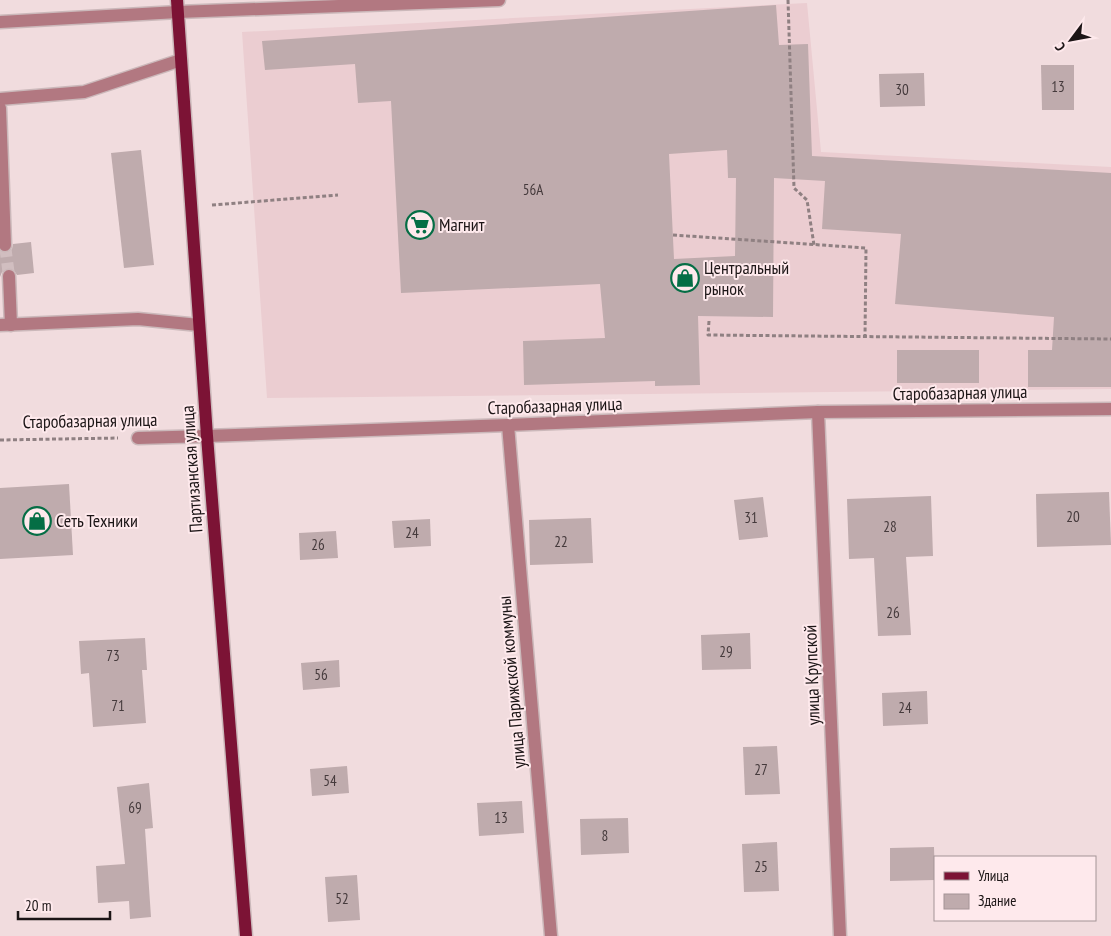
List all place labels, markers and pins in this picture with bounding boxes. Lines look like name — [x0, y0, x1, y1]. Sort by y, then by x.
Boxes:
supermarket icon: Магнит — [405, 210, 435, 240]
place label: Магнит — [439, 213, 485, 236]
place label: Центральный рынок — [704, 256, 789, 300]
shop icon: Центральный рынок — [670, 263, 700, 293]
shop icon: Сеть Техники — [22, 506, 52, 536]
place label: Сеть Техники — [56, 509, 138, 532]

